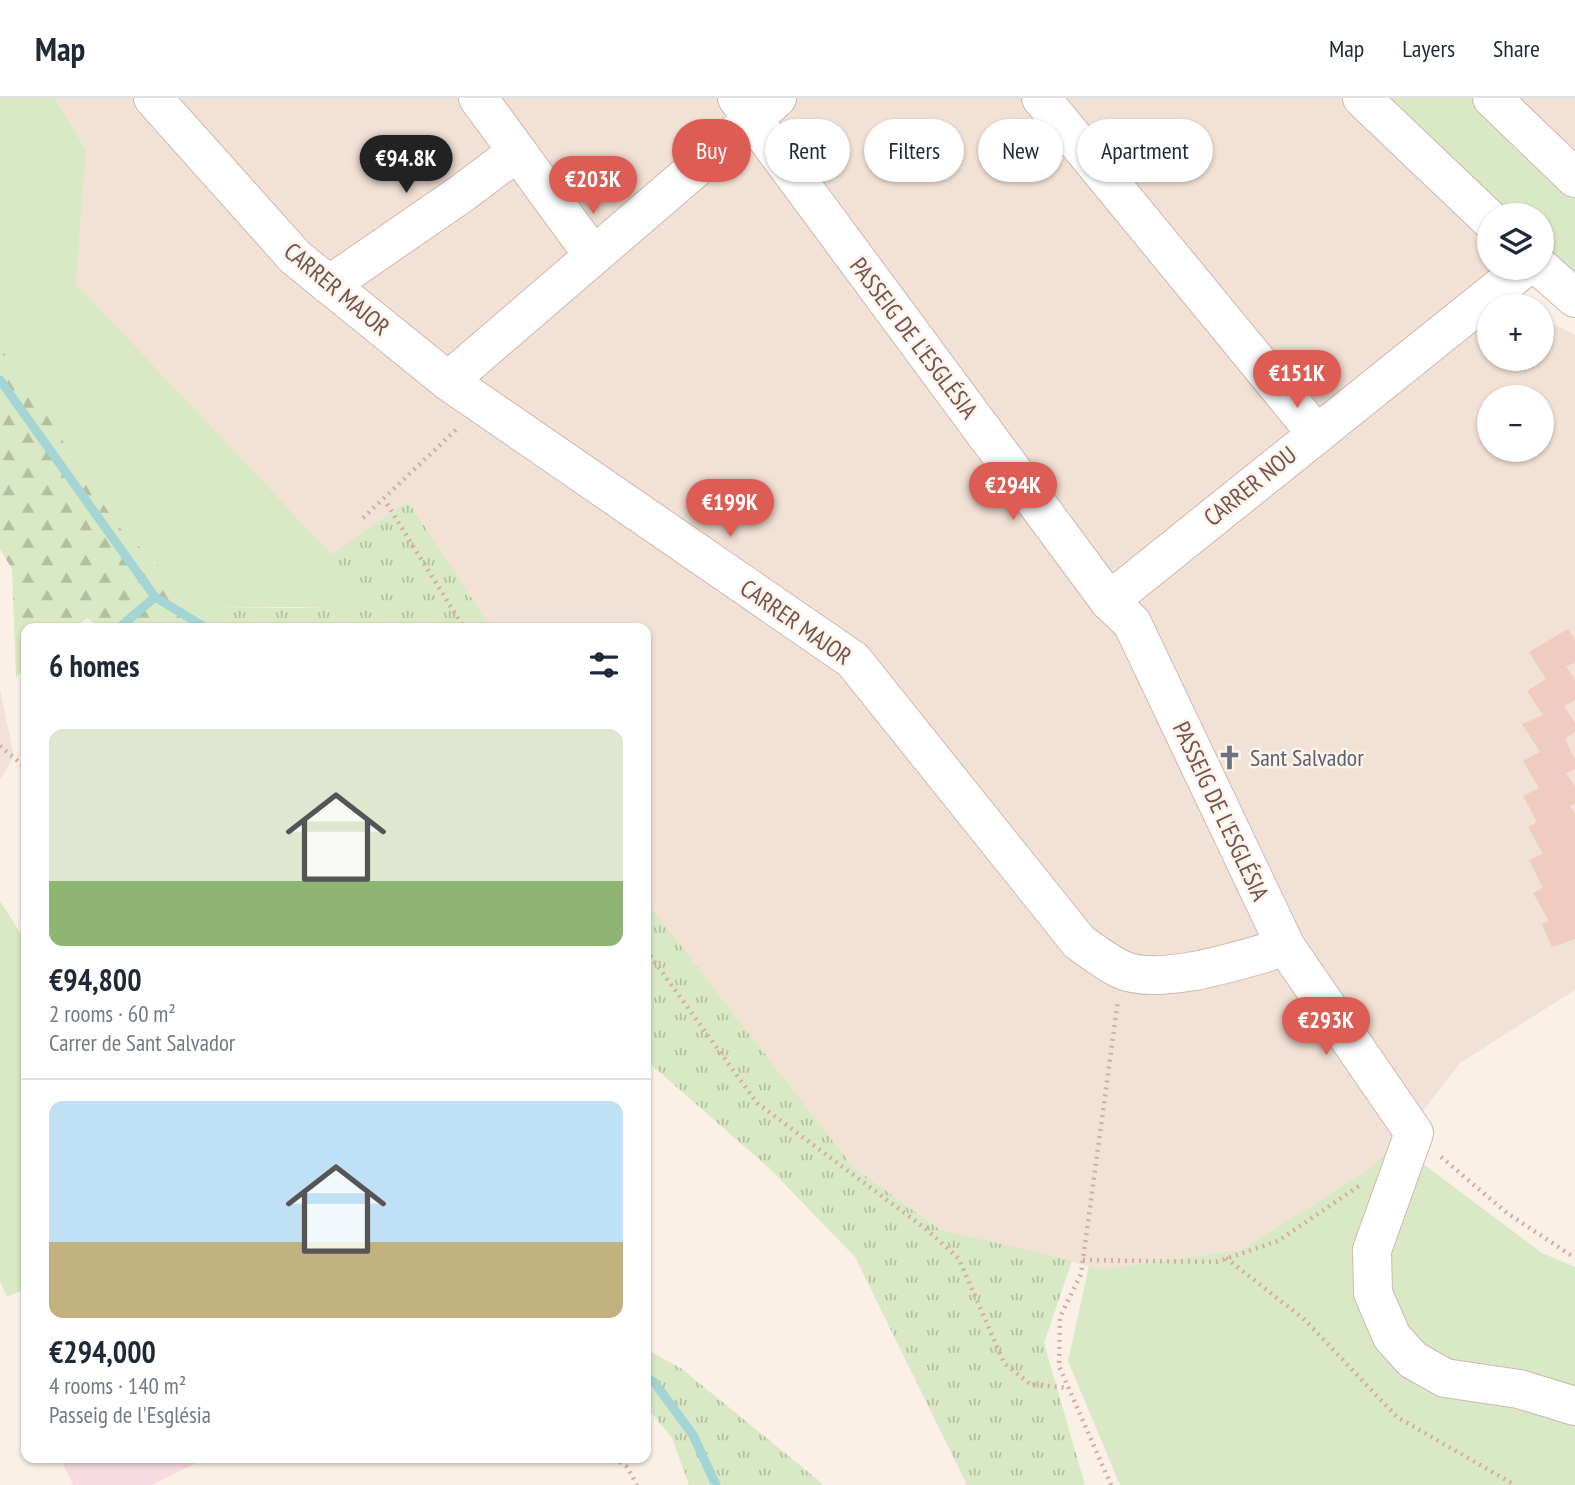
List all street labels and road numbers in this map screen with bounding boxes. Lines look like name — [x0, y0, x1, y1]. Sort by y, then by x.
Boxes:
street label: CARRER MAJOR — [278, 236, 396, 342]
street label: PASSEIG DE L'ESGLÉSIA — [843, 251, 985, 425]
street label: CARRER NOU — [1197, 439, 1303, 533]
street label: CARRER MAJOR — [734, 572, 858, 672]
street label: PASSEIG DE L'ESGLÉSIA — [1166, 717, 1276, 906]

